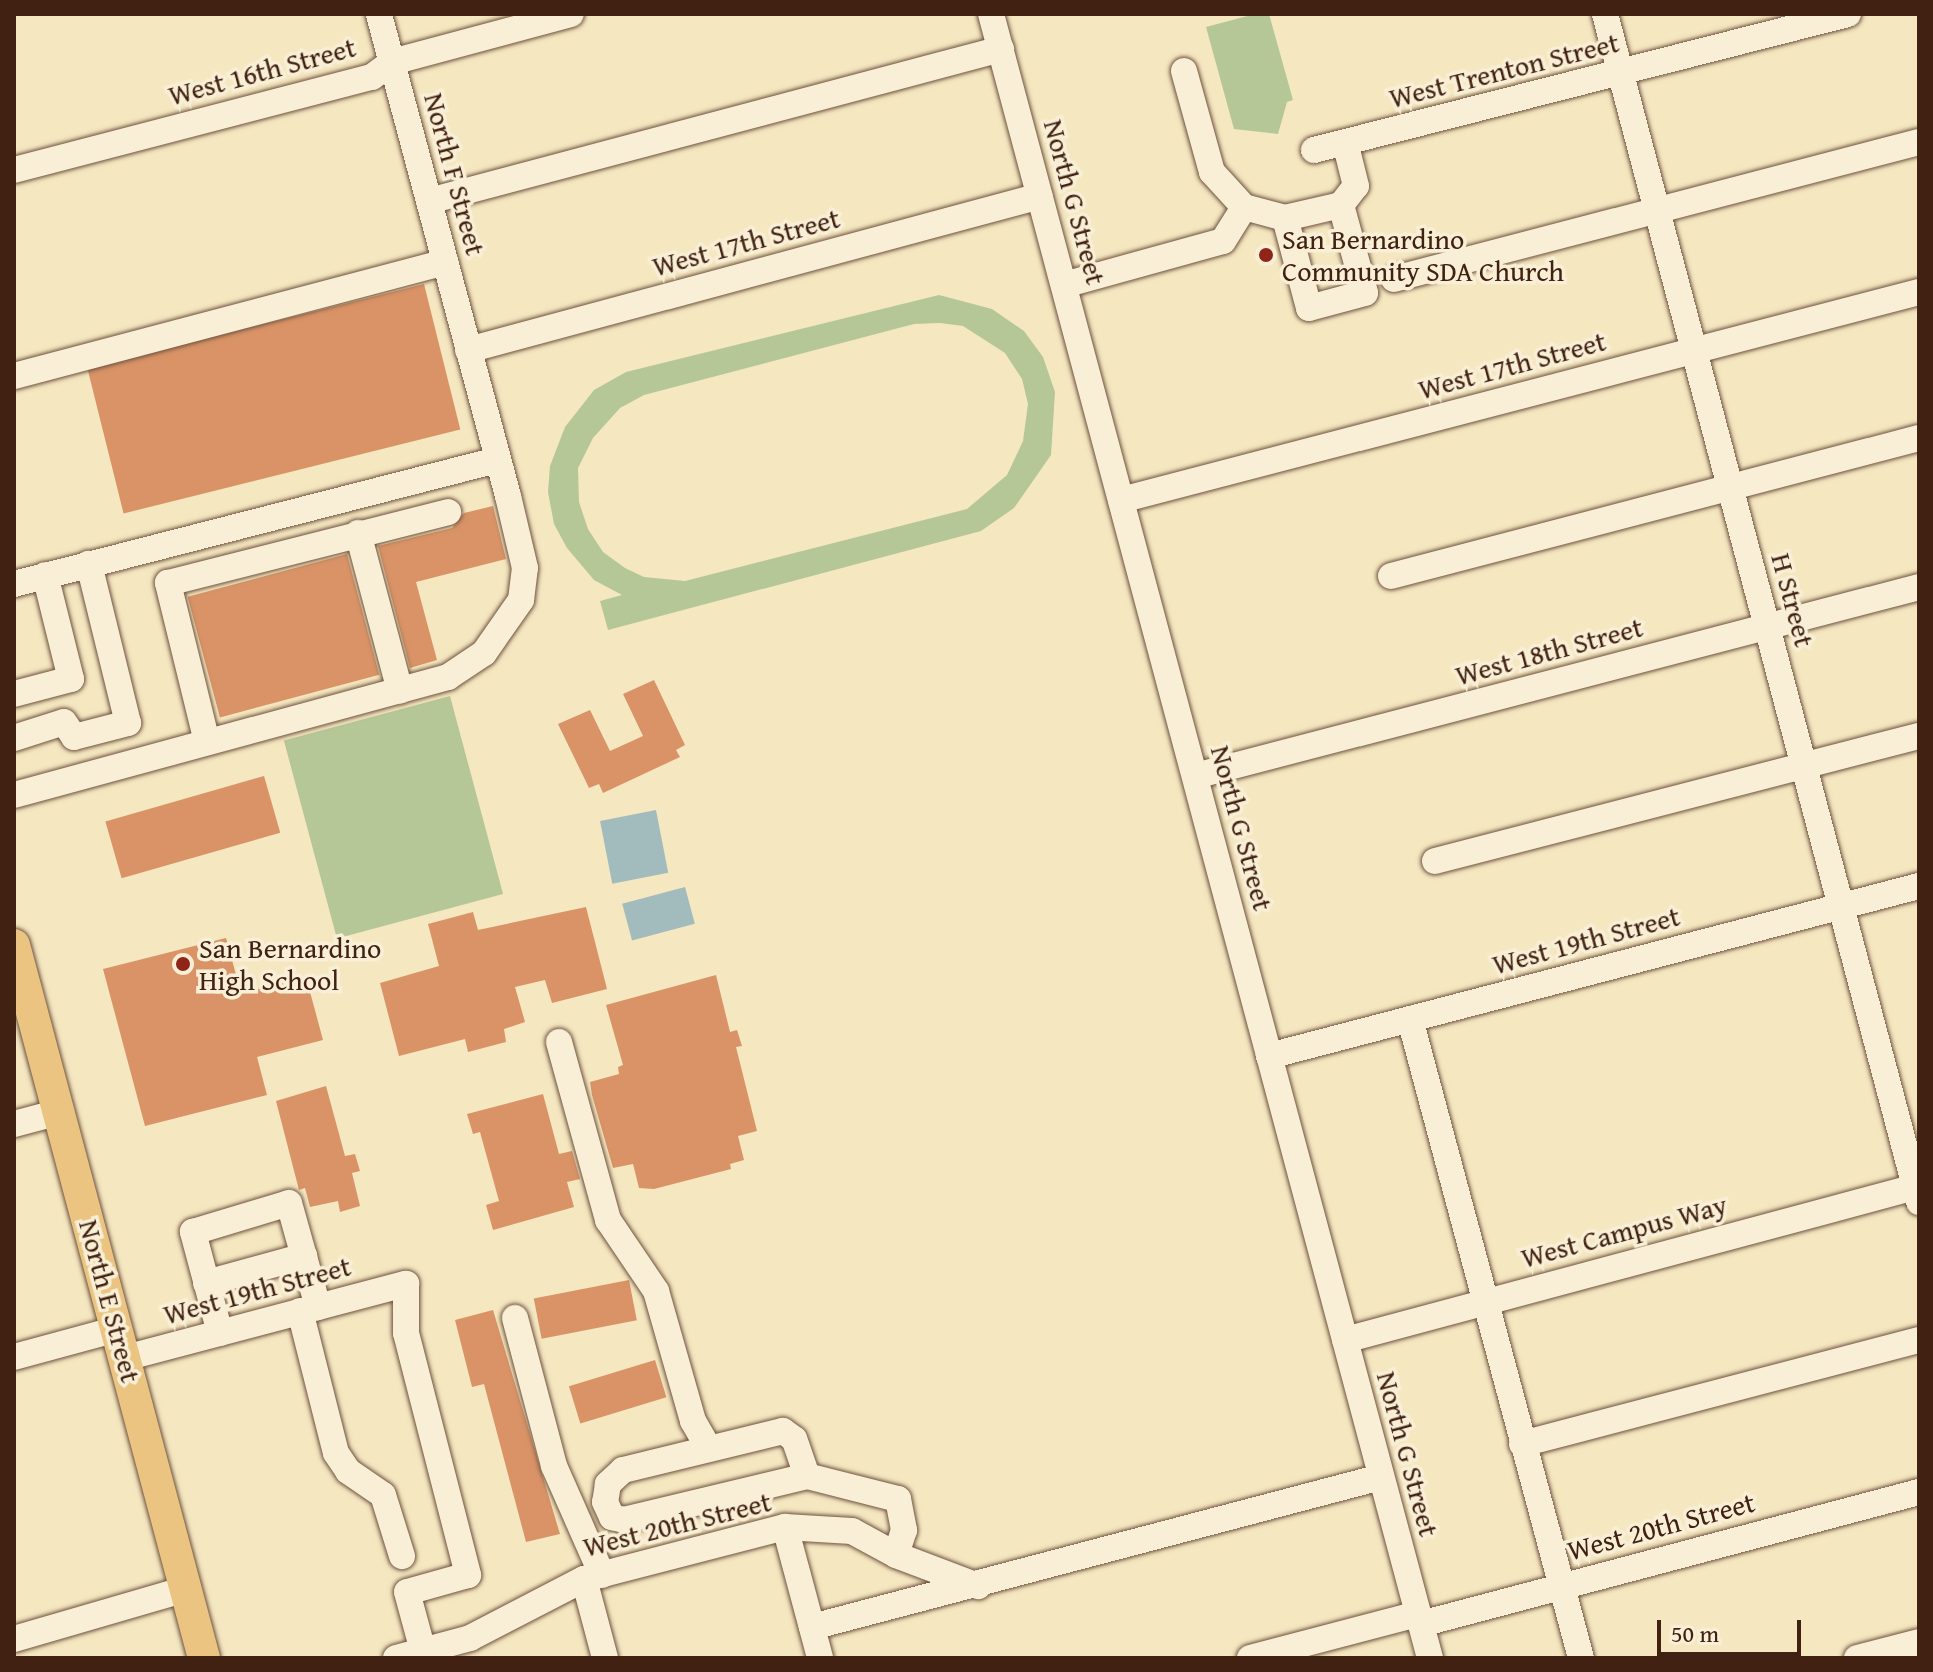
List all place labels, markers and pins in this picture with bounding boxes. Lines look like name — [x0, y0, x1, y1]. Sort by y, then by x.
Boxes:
place label: San Bernardino Community SDA Church — [1282, 222, 1564, 288]
marker: San Bernardino Community SDA Church — [1257, 246, 1275, 264]
place label: San Bernardino High School — [199, 931, 381, 997]
marker: San Bernardino High School — [174, 955, 192, 973]

